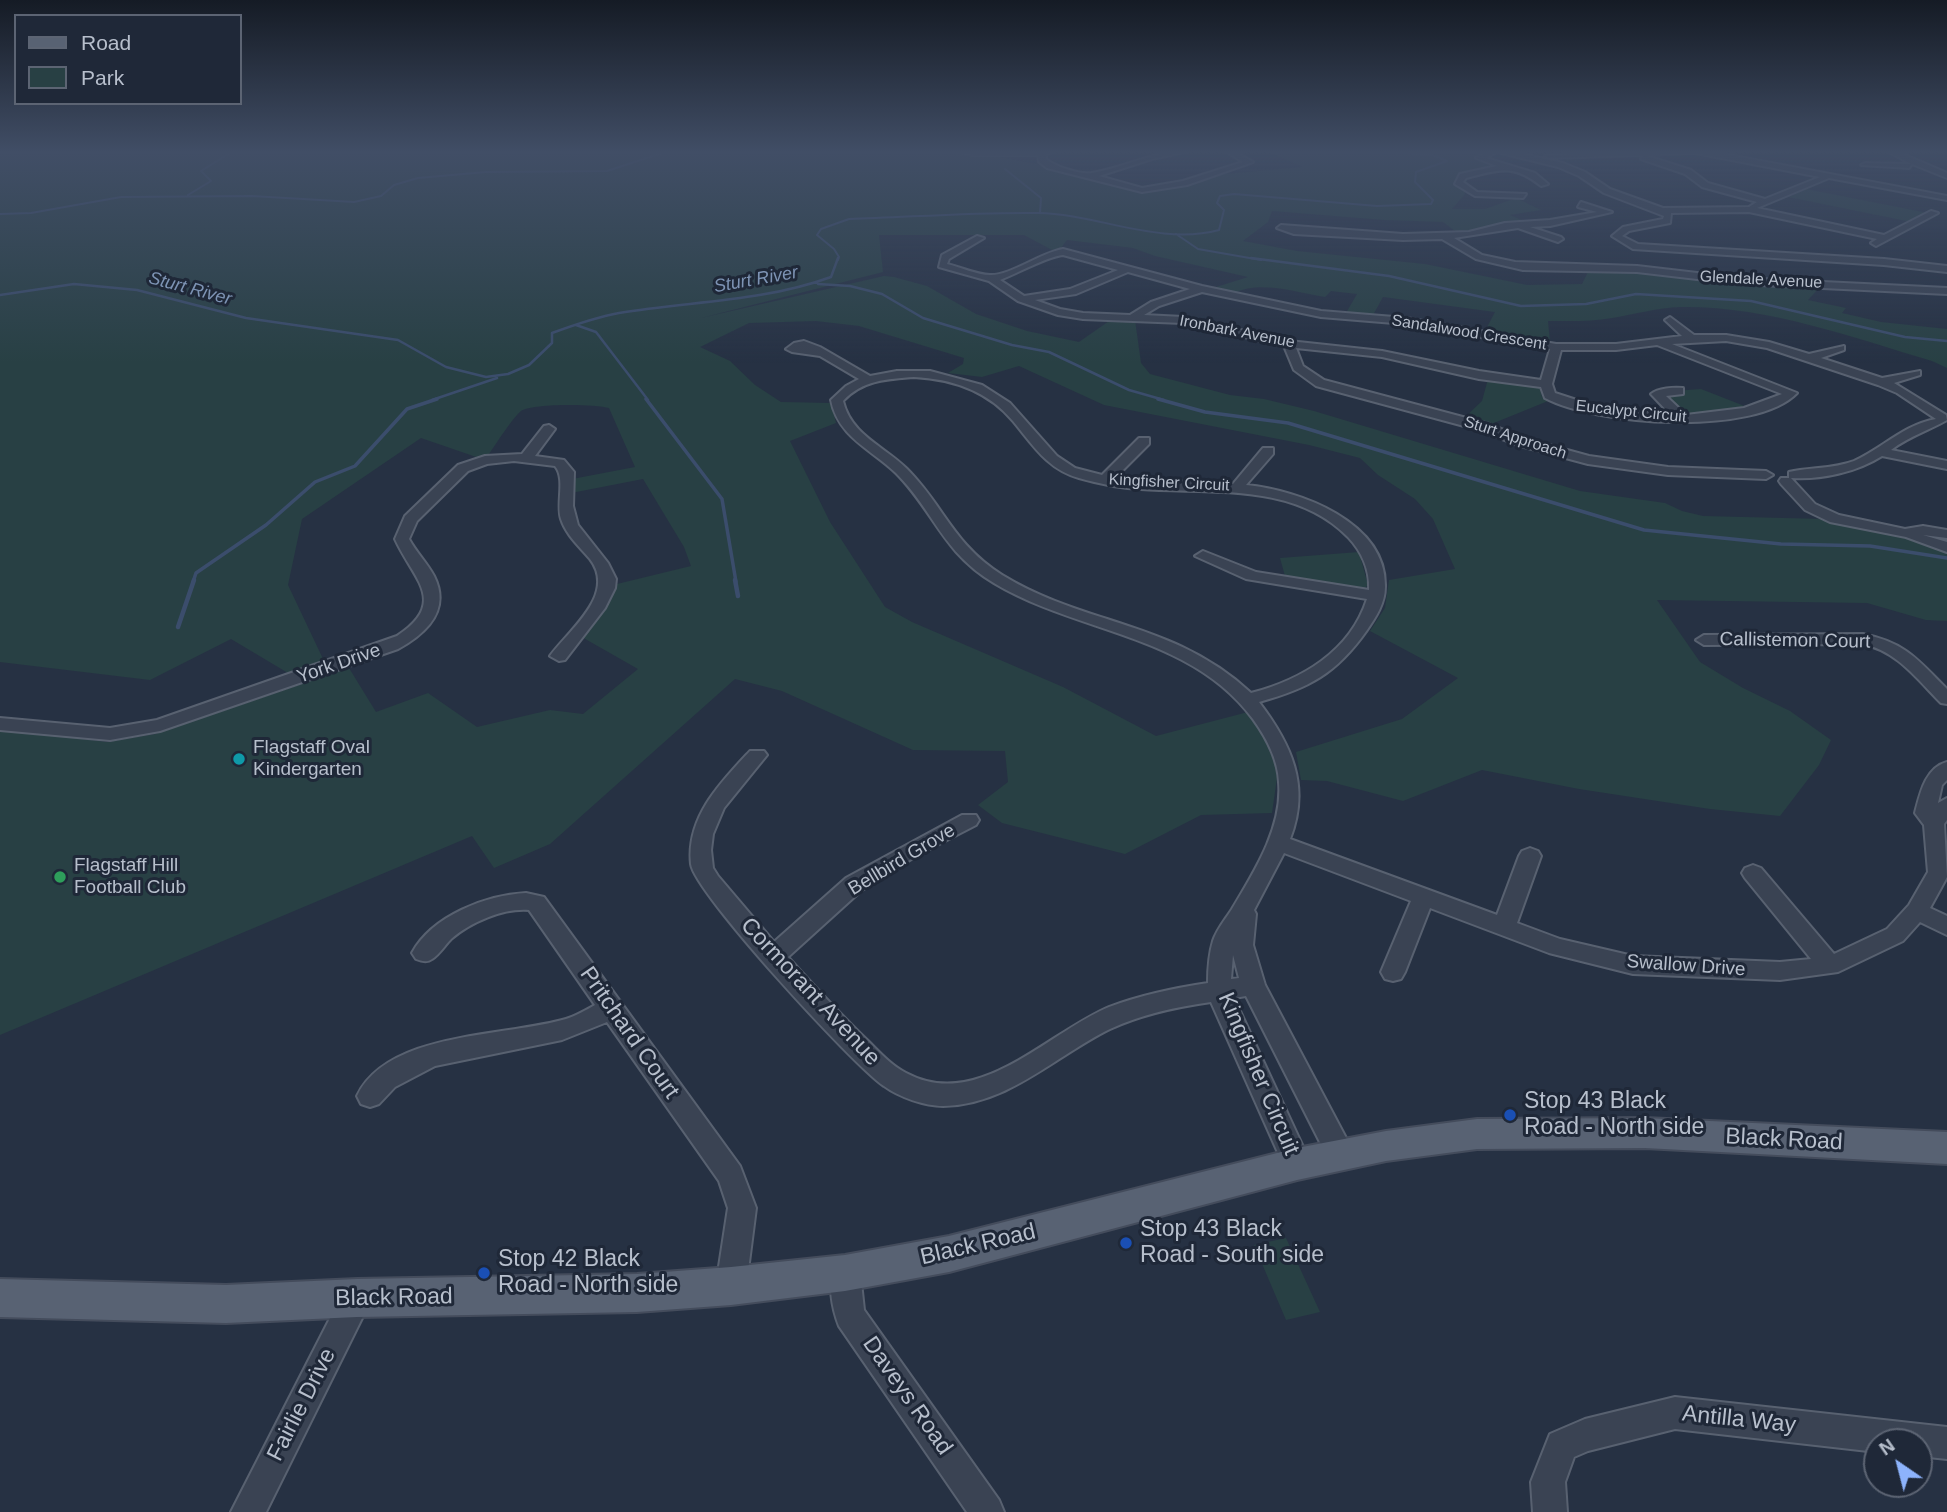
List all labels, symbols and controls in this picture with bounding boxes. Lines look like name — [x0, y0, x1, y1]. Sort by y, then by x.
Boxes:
legend — [14, 14, 242, 105]
text: Road — [81, 31, 131, 54]
text: Park — [81, 66, 124, 89]
water label: Sturt River — [712, 262, 800, 298]
street label: Glendale Avenue — [1699, 267, 1823, 293]
water label: Sturt River — [146, 268, 234, 310]
street label: Ironbark Avenue — [1178, 311, 1296, 353]
street label: Sandalwood Crescent — [1390, 311, 1548, 355]
street label: Eucalypt Circuit — [1575, 397, 1687, 427]
street label: Sturt Approach — [1461, 412, 1569, 464]
street label: Kingfisher Circuit — [1108, 470, 1230, 496]
street label: Callistemon Court — [1719, 628, 1871, 654]
street label: York Drive — [294, 639, 384, 689]
place label: Flagstaff Oval Kindergarten — [253, 737, 370, 781]
marker: Flagstaff Oval Kindergarten — [231, 751, 247, 767]
street label: Bellbird Grove — [845, 819, 959, 901]
place label: Flagstaff Hill Football Club — [74, 855, 186, 899]
marker: Flagstaff Hill Football Club — [52, 869, 68, 885]
street label: Cormorant Avenue — [734, 912, 886, 1072]
street label: Swallow Drive — [1626, 950, 1746, 982]
street label: Pritchard Court — [573, 962, 685, 1104]
street label: Kingfisher Circuit — [1211, 989, 1305, 1159]
place label: Stop 43 Black Road - North side — [1524, 1088, 1704, 1142]
marker: Stop 43 Black Road - North side — [1502, 1107, 1518, 1123]
street label: Black Road — [1725, 1123, 1843, 1157]
place label: Stop 43 Black Road - South side — [1140, 1216, 1324, 1270]
street label: Black Road — [918, 1218, 1038, 1272]
marker: Stop 43 Black Road - South side — [1118, 1235, 1134, 1251]
place label: Stop 42 Black Road - North side — [498, 1246, 678, 1300]
marker: Stop 42 Black Road - North side — [476, 1265, 492, 1281]
street label: Black Road — [335, 1283, 453, 1313]
street label: Daveys Road — [856, 1332, 958, 1460]
street label: Fairlie Drive — [262, 1344, 342, 1466]
street label: Antilla Way — [1681, 1400, 1797, 1440]
north arrow — [1863, 1428, 1933, 1498]
text: N — [1875, 1434, 1898, 1460]

